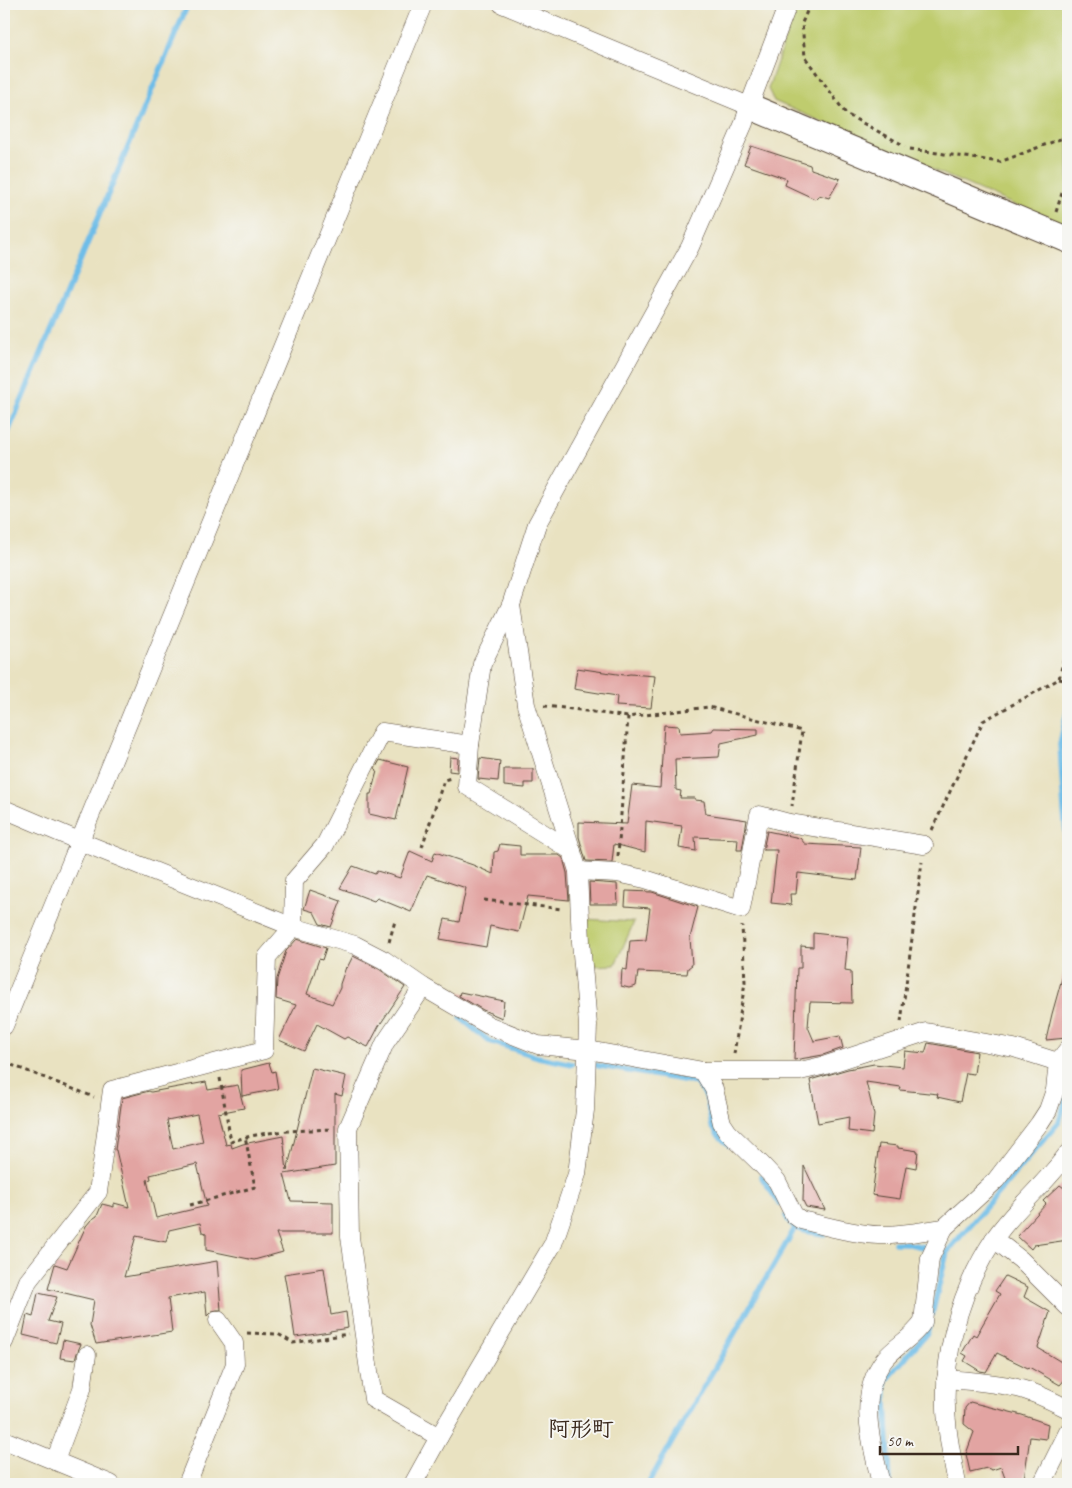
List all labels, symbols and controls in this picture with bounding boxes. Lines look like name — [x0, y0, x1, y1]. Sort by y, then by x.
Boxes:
district label: 阿形町 — [548, 1415, 614, 1443]
scale bar — [880, 1423, 1017, 1455]
text: 50 m — [887, 1432, 914, 1451]

